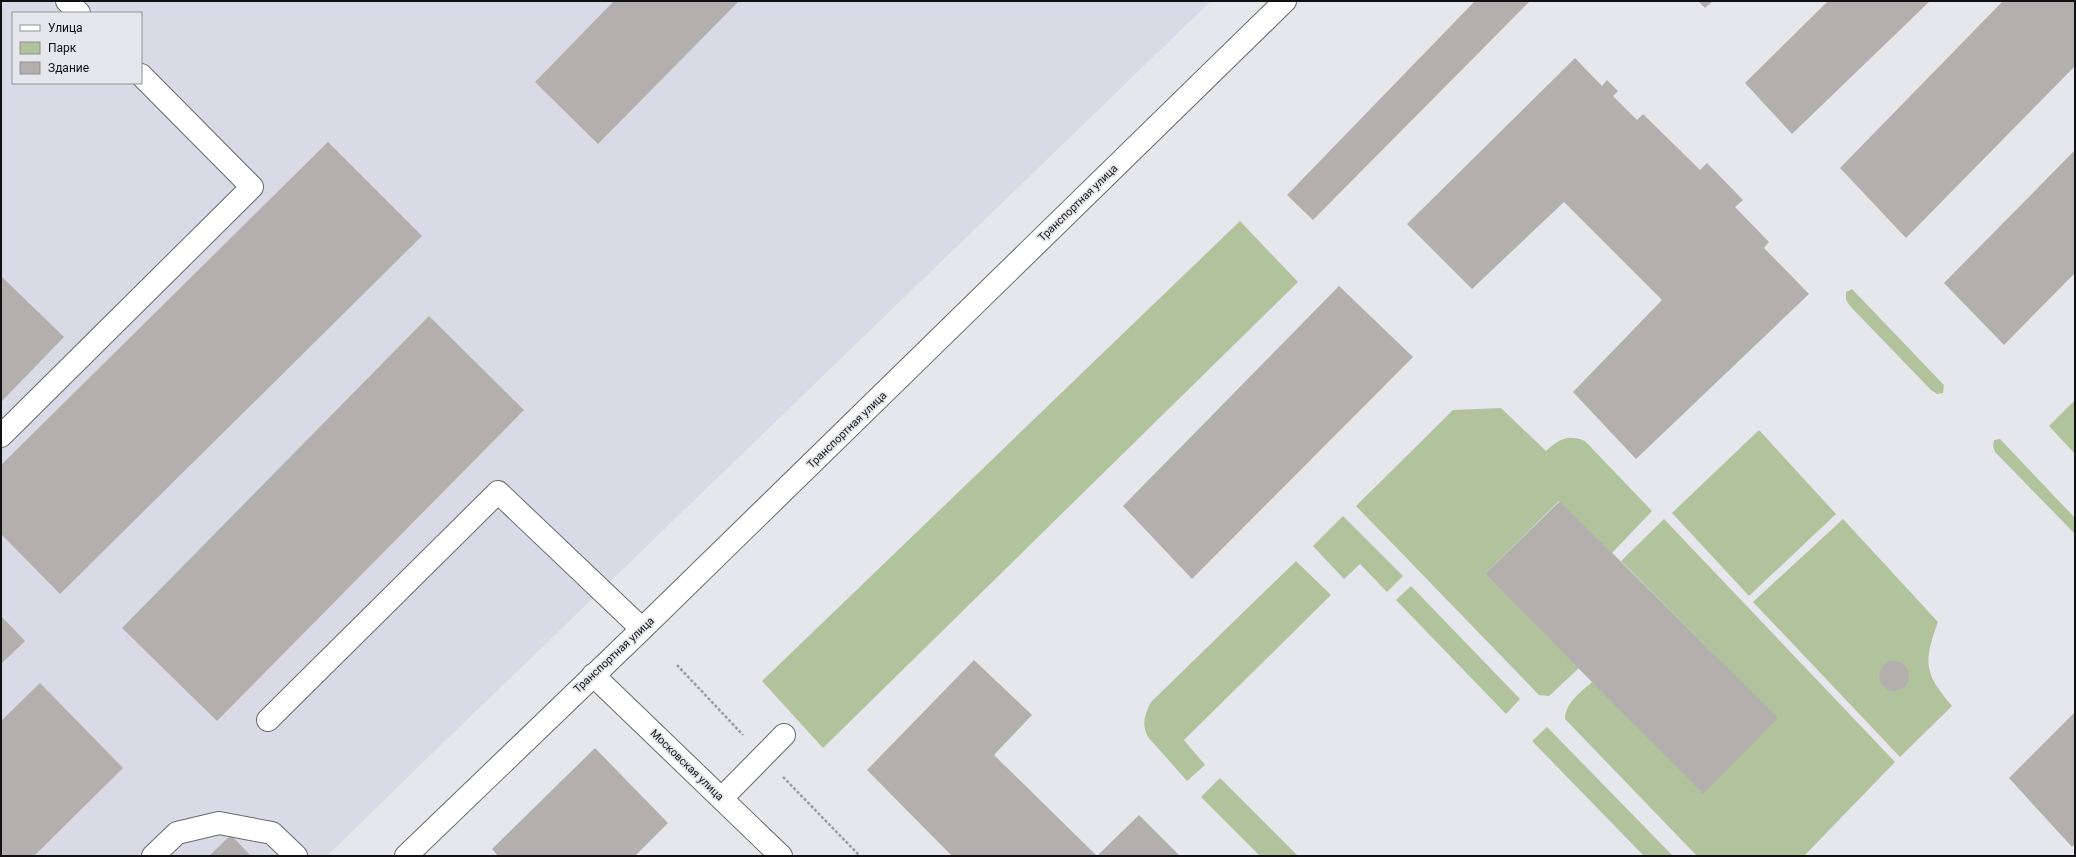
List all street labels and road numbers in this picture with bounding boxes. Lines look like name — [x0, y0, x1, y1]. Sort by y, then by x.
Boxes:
street label: Транспортная улица — [1036, 162, 1120, 244]
street label: Транспортная улица — [805, 389, 889, 471]
street label: Транспортная улица — [571, 614, 657, 696]
street label: Московская улица — [648, 727, 726, 803]

